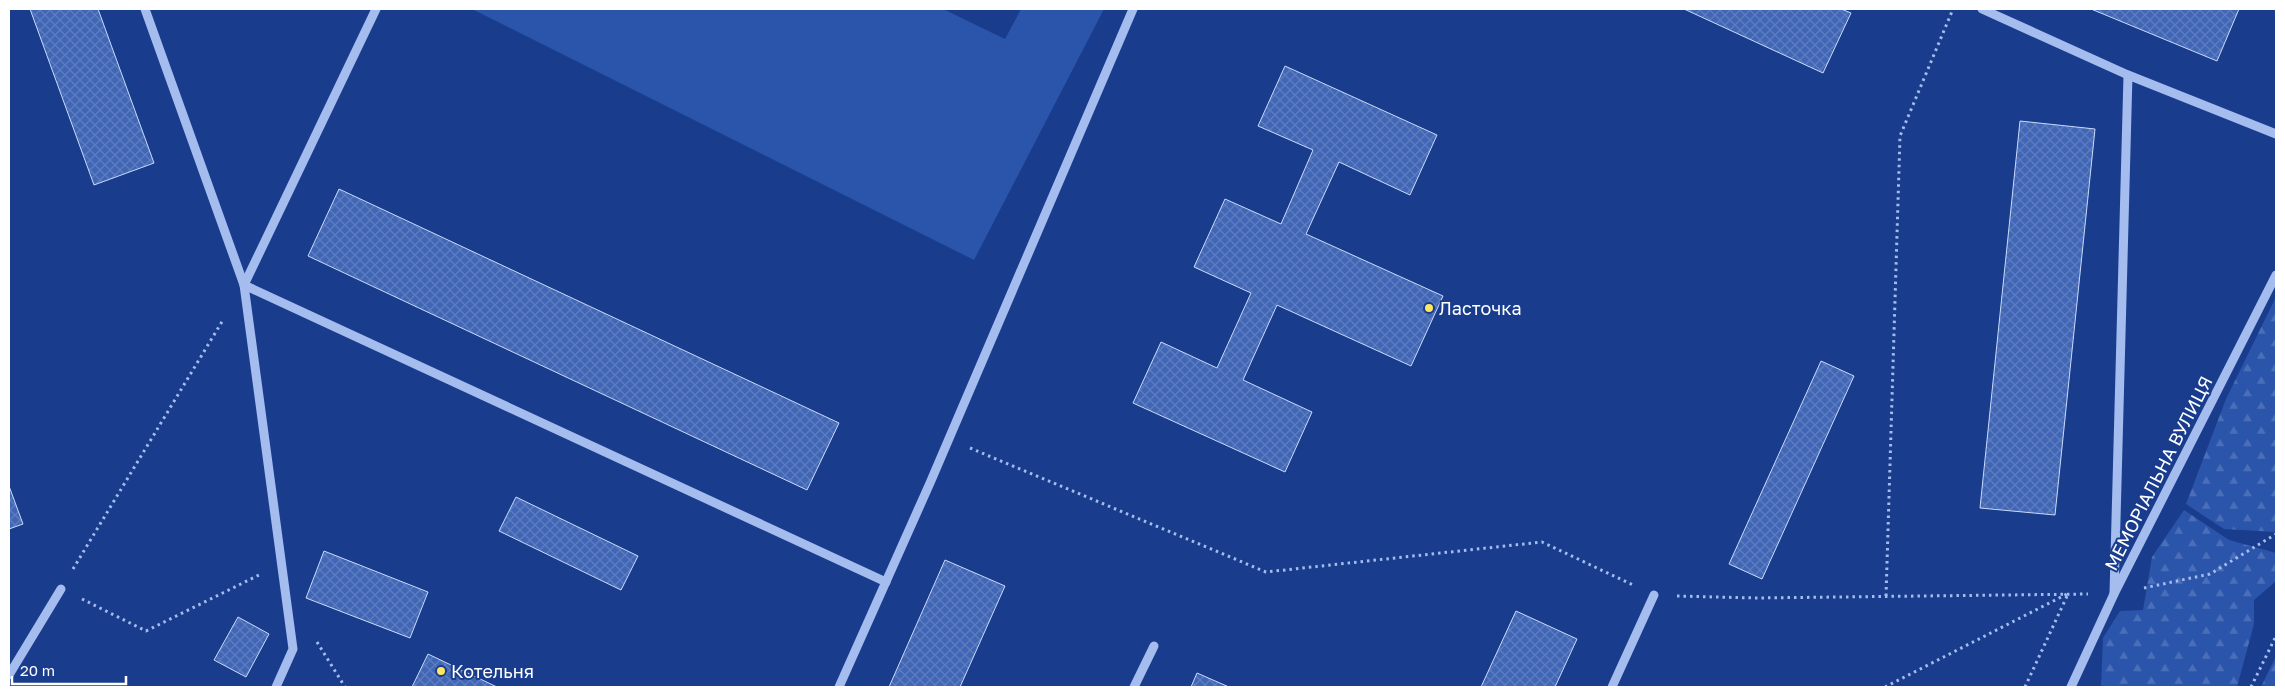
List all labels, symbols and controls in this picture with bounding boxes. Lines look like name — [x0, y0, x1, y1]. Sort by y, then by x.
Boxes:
place label: Ласточка — [1439, 297, 1522, 319]
marker: Ласточка — [1423, 302, 1435, 314]
street label: МЕМОРІАЛЬНА ВУЛИЦЯ — [2099, 372, 2217, 574]
scale bar — [12, 654, 126, 686]
place label: Котельня — [451, 660, 534, 682]
text: 20 m — [20, 661, 55, 679]
marker: Котельня — [435, 665, 447, 677]

